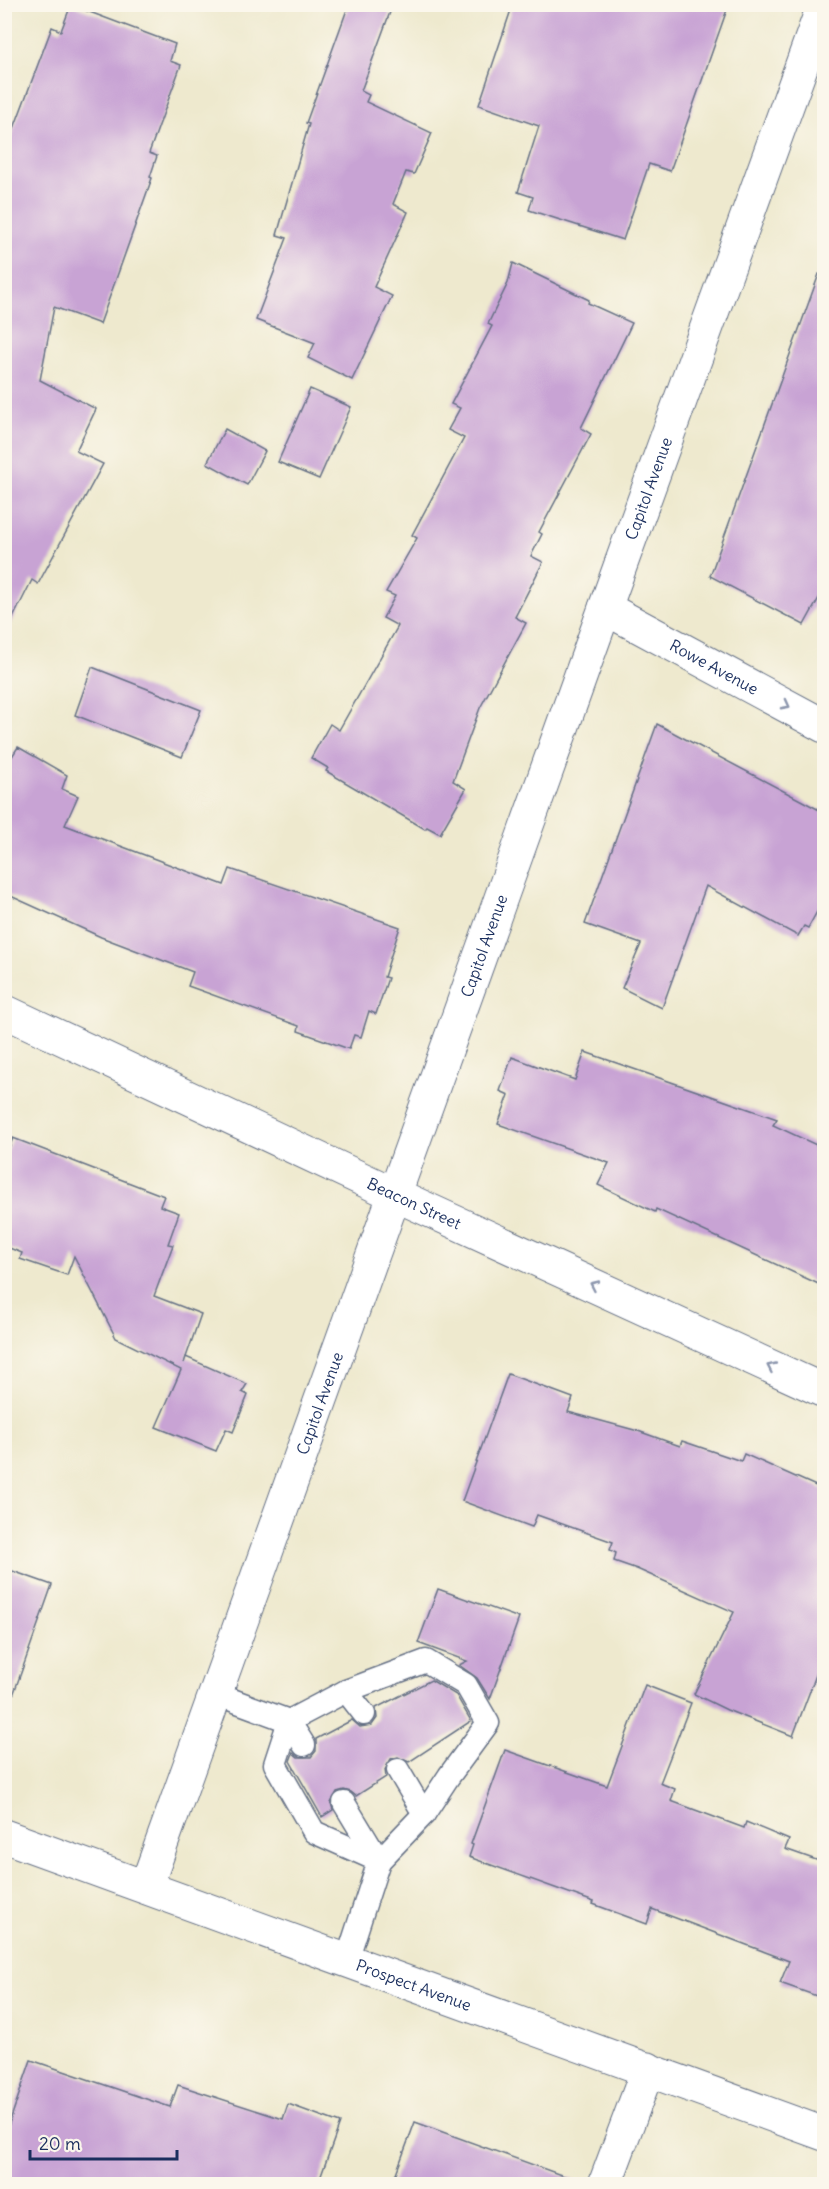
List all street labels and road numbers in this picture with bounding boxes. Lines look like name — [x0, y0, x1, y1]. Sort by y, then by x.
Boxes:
street label: Capitol Avenue — [621, 434, 676, 543]
street label: Rowe Avenue — [666, 635, 762, 699]
street label: Capitol Avenue — [456, 892, 511, 1000]
street label: Beacon Street — [364, 1173, 465, 1234]
street label: Capitol Avenue — [292, 1349, 347, 1457]
street label: Prospect Avenue — [353, 1955, 474, 2015]

